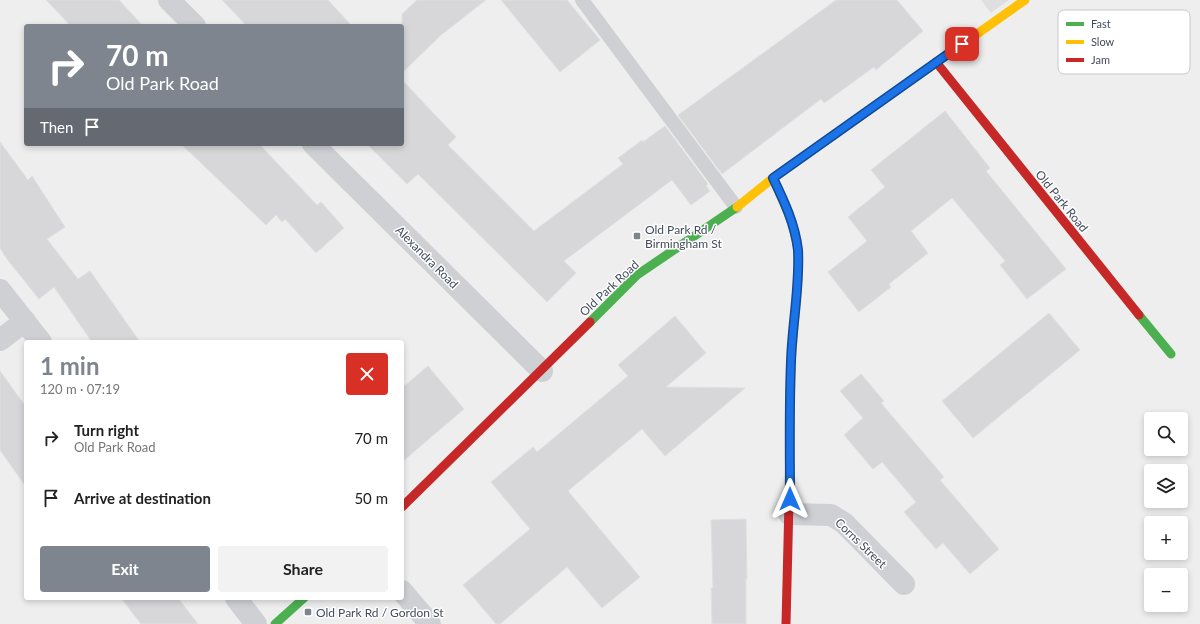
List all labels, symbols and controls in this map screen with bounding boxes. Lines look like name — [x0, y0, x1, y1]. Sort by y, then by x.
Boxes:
legend — [1058, 10, 1190, 74]
text: Fast — [1091, 17, 1111, 30]
pin — [945, 27, 979, 61]
icon: arrive — [951, 33, 973, 55]
text: Slow — [1091, 35, 1115, 48]
text: 70 m — [106, 38, 169, 72]
icon: right — [40, 40, 92, 92]
text: Jam — [1091, 53, 1110, 66]
text: Old Park Road — [106, 72, 219, 94]
icon: arrive — [81, 116, 103, 138]
text: Then — [40, 118, 73, 136]
street label: Old Park Road — [1032, 167, 1092, 235]
place label: Old Park Rd / Birmingham St — [645, 222, 722, 251]
street label: Alexandra Road — [393, 223, 461, 291]
marker: Old Park Rd / Birmingham St — [632, 231, 642, 241]
street label: Old Park Road — [576, 257, 642, 319]
text: 1 min — [40, 351, 100, 380]
button: close — [346, 353, 388, 395]
text: 120 m · 07:19 — [40, 381, 120, 397]
map controls — [1144, 412, 1188, 612]
button: search — [1144, 412, 1188, 456]
text: Turn right — [74, 421, 139, 439]
icon: right — [40, 427, 62, 449]
text: 70 m — [354, 429, 388, 447]
text: Old Park Road — [74, 439, 156, 455]
button: layers — [1144, 464, 1188, 508]
position arrow — [769, 478, 811, 520]
icon: arrive — [40, 487, 62, 509]
text: Arrive at destination — [74, 489, 211, 507]
text: 50 m — [354, 489, 388, 507]
street label: Corns Street — [832, 515, 890, 572]
button: + — [1144, 516, 1188, 560]
button: Exit — [40, 546, 210, 592]
button: Share — [218, 546, 388, 592]
button: − — [1144, 568, 1188, 612]
place label: Old Park Rd / Gordon St — [316, 605, 444, 620]
marker: Old Park Rd / Gordon St — [303, 607, 313, 617]

